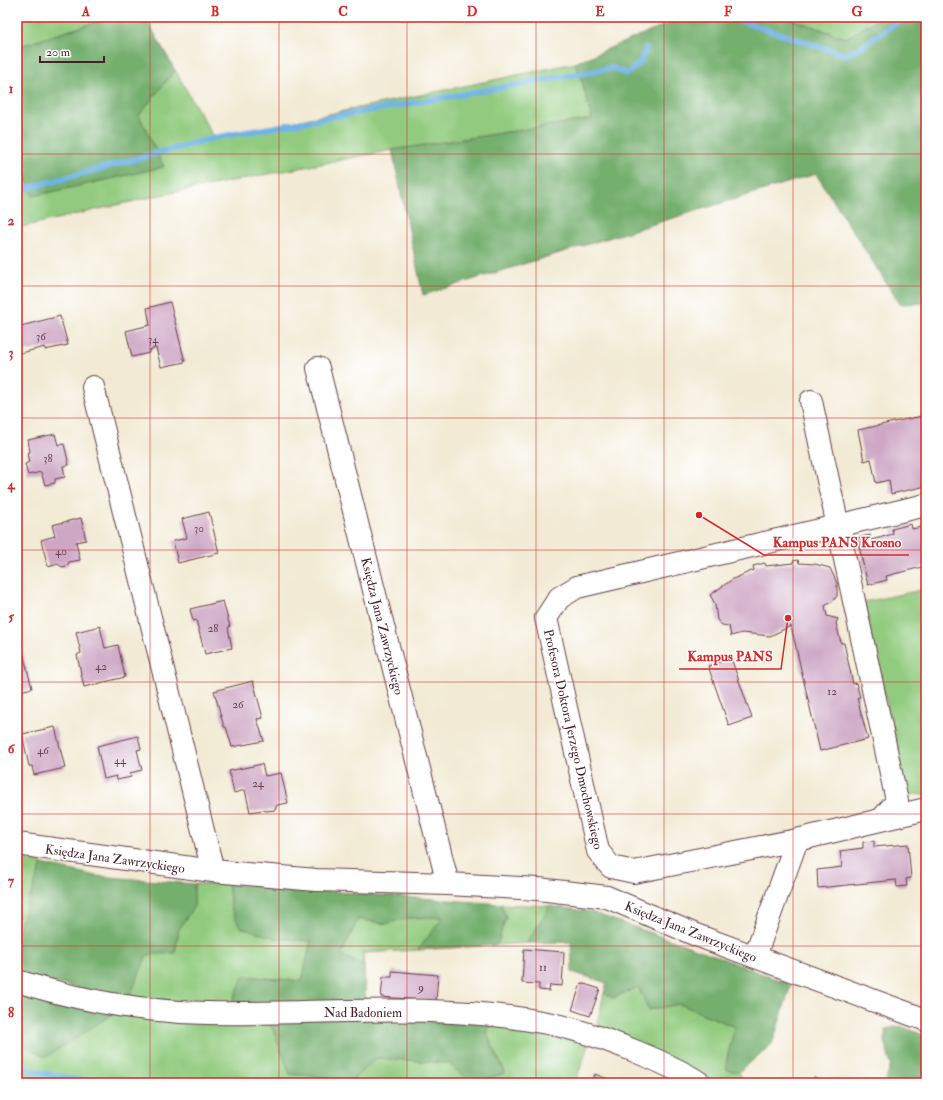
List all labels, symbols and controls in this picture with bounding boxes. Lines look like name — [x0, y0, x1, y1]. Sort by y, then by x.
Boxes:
text: A — [81, 4, 91, 20]
text: B — [211, 4, 219, 20]
text: C — [338, 4, 348, 20]
text: D — [467, 4, 478, 20]
text: E — [595, 4, 605, 20]
text: F — [724, 4, 733, 20]
text: G — [852, 4, 863, 20]
scale bar — [40, 38, 104, 64]
text: 20 m — [46, 45, 71, 60]
text: 1 — [9, 81, 14, 97]
text: 2 — [8, 213, 15, 229]
house number: 36 — [36, 330, 47, 343]
house number: 34 — [148, 333, 159, 346]
text: 3 — [9, 345, 14, 361]
house number: 38 — [43, 452, 53, 465]
text: 4 — [6, 477, 15, 493]
house number: 30 — [194, 522, 204, 535]
callout: Kampus PANS Krosno — [764, 529, 909, 555]
text: Kampus PANS Krosno — [773, 534, 902, 552]
house number: 40 — [55, 545, 67, 558]
street label: Księdza Jana Zawrzyckiego — [356, 556, 407, 697]
text: 5 — [8, 609, 14, 625]
house number: 28 — [208, 622, 218, 635]
street label: Profesora Doktora Jerzego Dmochowskiego — [540, 627, 606, 851]
callout: Kampus PANS — [679, 643, 781, 669]
text: Kampus PANS — [687, 648, 773, 666]
house number: 42 — [95, 660, 107, 673]
house number: 12 — [827, 685, 837, 698]
house number: 26 — [232, 698, 245, 711]
text: 6 — [8, 741, 16, 757]
house number: 46 — [37, 744, 50, 757]
house number: 44 — [114, 754, 127, 767]
house number: 24 — [252, 777, 265, 790]
street label: Księdza Jana Zawrzyckiego — [44, 841, 186, 878]
text: 7 — [8, 873, 15, 889]
street label: Księdza Jana Zawrzyckiego — [622, 898, 759, 967]
house number: 11 — [539, 961, 547, 974]
house number: 9 — [417, 981, 424, 994]
text: 8 — [8, 1005, 14, 1021]
street label: Nad Badoniem — [324, 1005, 402, 1021]

